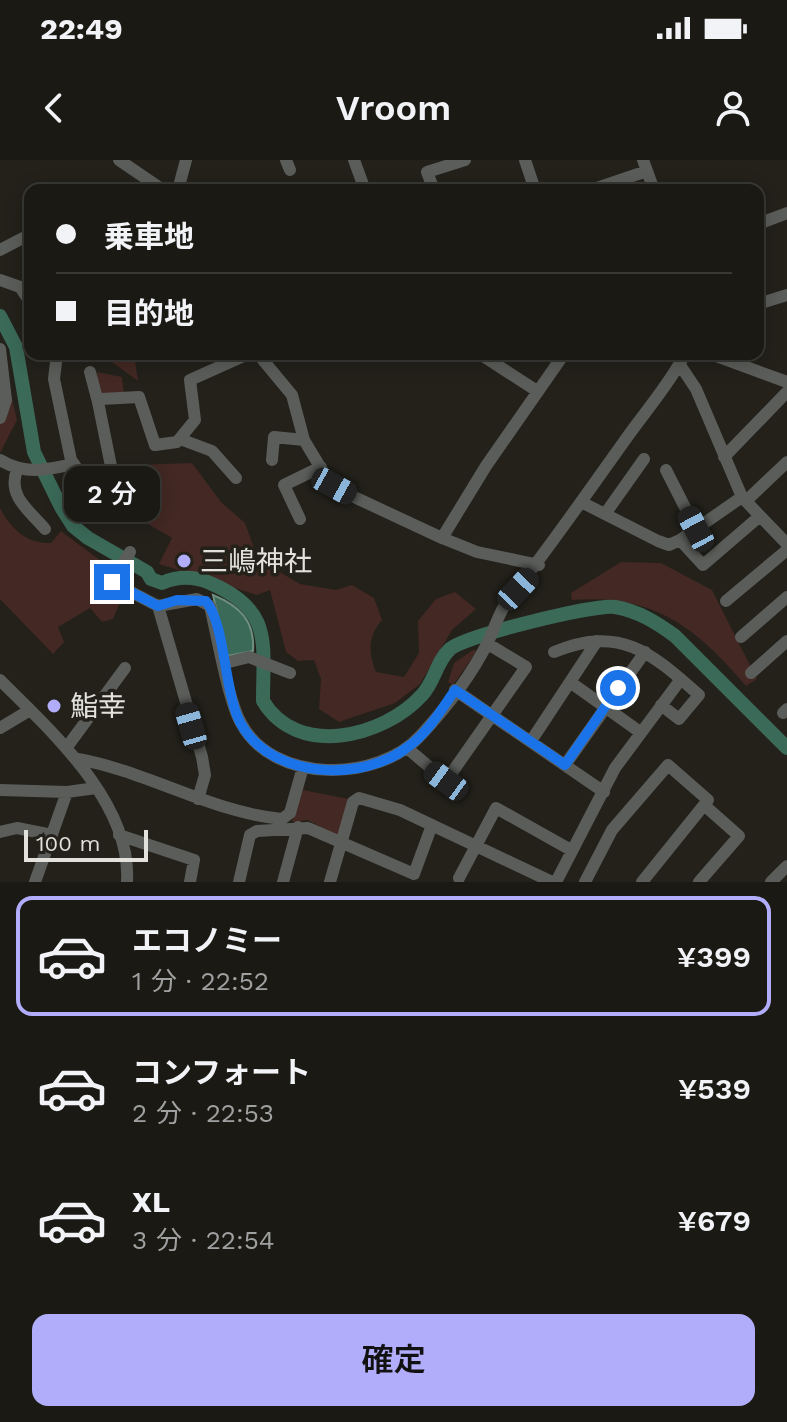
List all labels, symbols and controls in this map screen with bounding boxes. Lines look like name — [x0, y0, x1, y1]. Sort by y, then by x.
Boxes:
text: 22:49 — [40, 11, 123, 46]
icon: back — [32, 86, 76, 130]
icon: person — [711, 86, 755, 130]
text: Vroom — [336, 87, 451, 129]
text: 乗車地 — [104, 219, 194, 254]
text: 目的地 — [104, 296, 194, 331]
car — [307, 464, 361, 508]
callout: 2 分 — [64, 466, 160, 522]
text: 2 分 — [87, 479, 137, 509]
car — [674, 502, 718, 556]
place label: 三嶋神社 — [200, 545, 312, 578]
marker: 三嶋神社 — [175, 552, 193, 570]
car — [493, 563, 543, 615]
route end — [94, 564, 130, 600]
route start — [600, 670, 636, 706]
place label: 鮨幸 — [70, 690, 126, 723]
marker: 鮨幸 — [45, 697, 63, 715]
car — [173, 700, 209, 752]
car — [420, 757, 472, 805]
scale bar — [24, 826, 148, 862]
text: 100 m — [36, 831, 100, 856]
icon: car — [36, 920, 108, 992]
text: エコノミー — [132, 923, 282, 958]
text: ¥399 — [677, 939, 751, 974]
text: 1 分 · 22:52 — [132, 966, 269, 996]
icon: car — [36, 1052, 108, 1124]
text: コンフォート — [132, 1055, 311, 1090]
text: ¥539 — [678, 1071, 751, 1106]
text: 2 分 · 22:53 — [132, 1098, 274, 1128]
icon: car — [36, 1184, 108, 1256]
text: XL — [132, 1184, 170, 1219]
text: ¥679 — [677, 1203, 751, 1238]
text: 3 分 · 22:54 — [132, 1225, 275, 1255]
button: 確定 — [32, 1314, 755, 1406]

